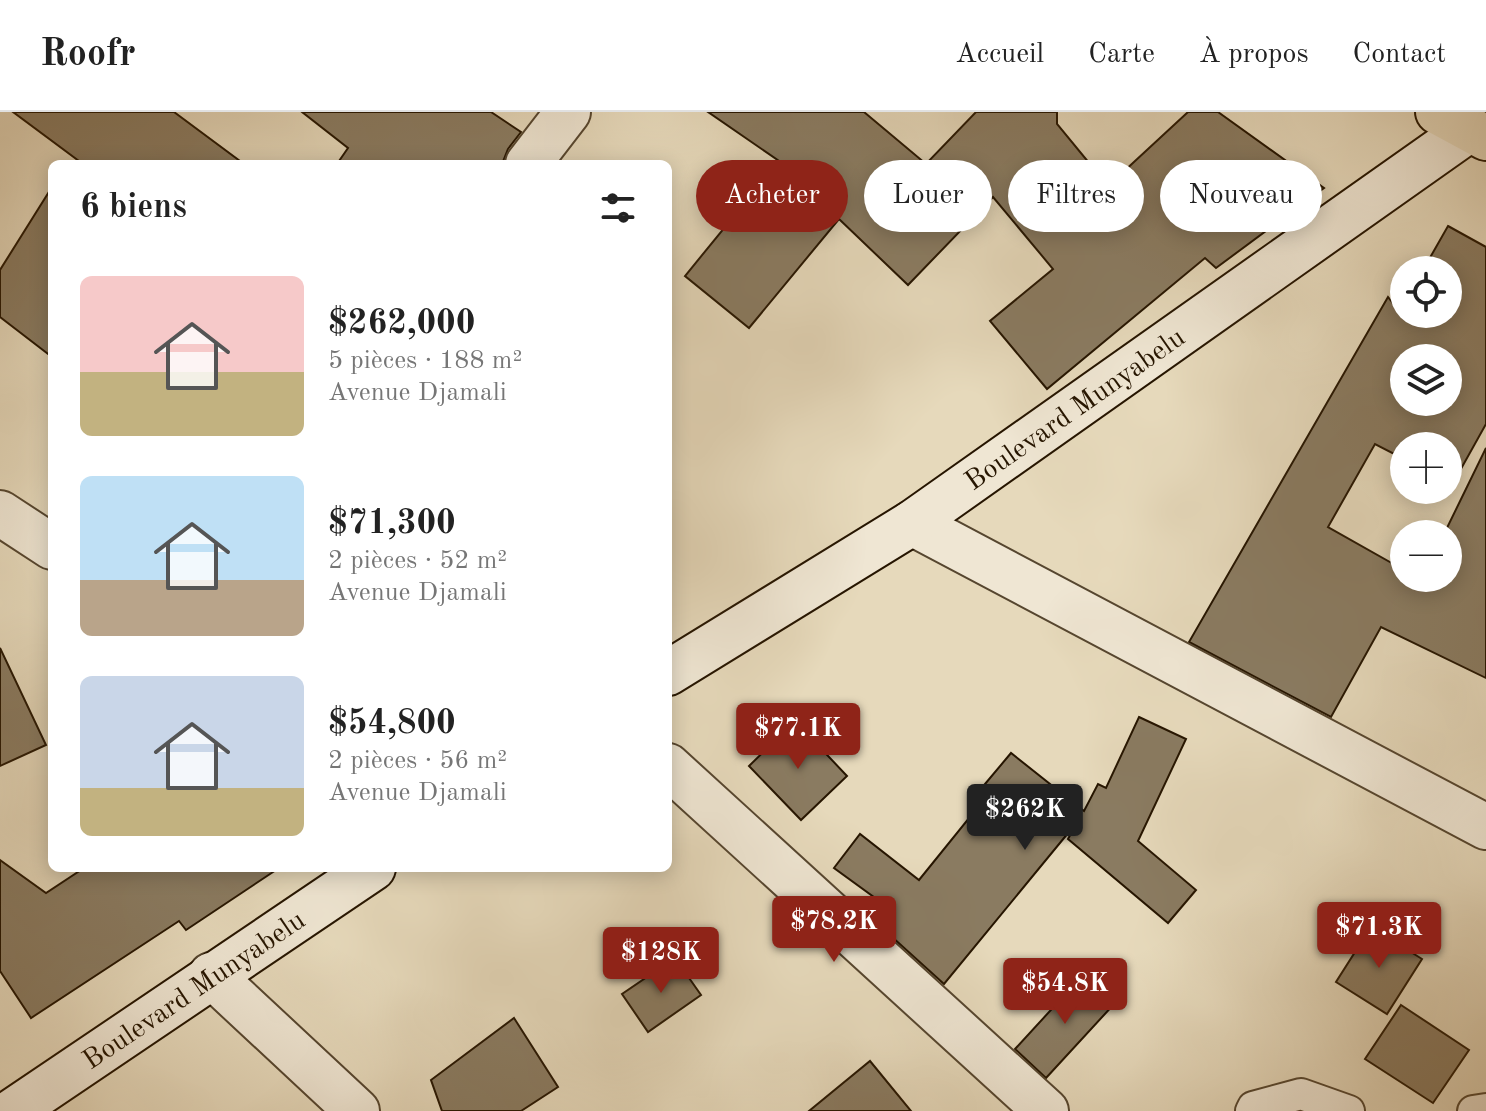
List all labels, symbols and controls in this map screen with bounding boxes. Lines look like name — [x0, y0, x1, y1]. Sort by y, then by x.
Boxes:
text: Roofr — [40, 36, 136, 74]
text: Accueil — [955, 41, 1044, 69]
text: Carte — [1088, 41, 1155, 69]
text: À propos — [1199, 41, 1309, 69]
text: Contact — [1353, 41, 1446, 69]
chip: Acheter — [696, 160, 848, 232]
chip: Louer — [864, 160, 992, 232]
chip: Filtres — [1008, 160, 1144, 232]
chip: Nouveau — [1160, 160, 1322, 232]
icon: filters — [596, 186, 640, 230]
text: 6 biens — [80, 191, 187, 225]
map controls — [1390, 256, 1462, 592]
button: locate — [1390, 256, 1462, 328]
text: $262,000 — [328, 307, 476, 341]
icon: home — [144, 308, 240, 404]
street label: Boulevard Munyabelu — [961, 324, 1191, 497]
button: layers — [1390, 344, 1462, 416]
text: 5 pièces · 188 m² — [328, 348, 522, 374]
text: Avenue Djamali — [328, 380, 507, 406]
button: + — [1390, 432, 1462, 504]
text: $71,300 — [328, 507, 456, 541]
icon: home — [144, 508, 240, 604]
button: − — [1390, 520, 1462, 592]
text: 2 pièces · 52 m² — [328, 548, 507, 574]
text: Avenue Djamali — [328, 580, 507, 606]
pin: $77.1K — [733, 703, 863, 771]
text: $54,800 — [328, 707, 456, 741]
icon: home — [144, 708, 240, 804]
text: $77.1K — [754, 716, 842, 742]
text: 2 pièces · 56 m² — [328, 748, 507, 774]
text: Avenue Djamali — [328, 780, 507, 806]
pin: $262K — [969, 784, 1081, 852]
text: $262K — [985, 797, 1065, 823]
pin: $78.2K — [769, 896, 899, 964]
pin: $71.3K — [1314, 902, 1444, 970]
street label: Boulevard Munyabelu — [79, 907, 311, 1076]
text: $78.2K — [790, 909, 878, 935]
text: $71.3K — [1335, 915, 1423, 941]
pin: $128K — [605, 927, 717, 995]
text: $128K — [621, 940, 701, 966]
pin: $54.8K — [1000, 958, 1130, 1026]
text: $54.8K — [1021, 971, 1109, 997]

